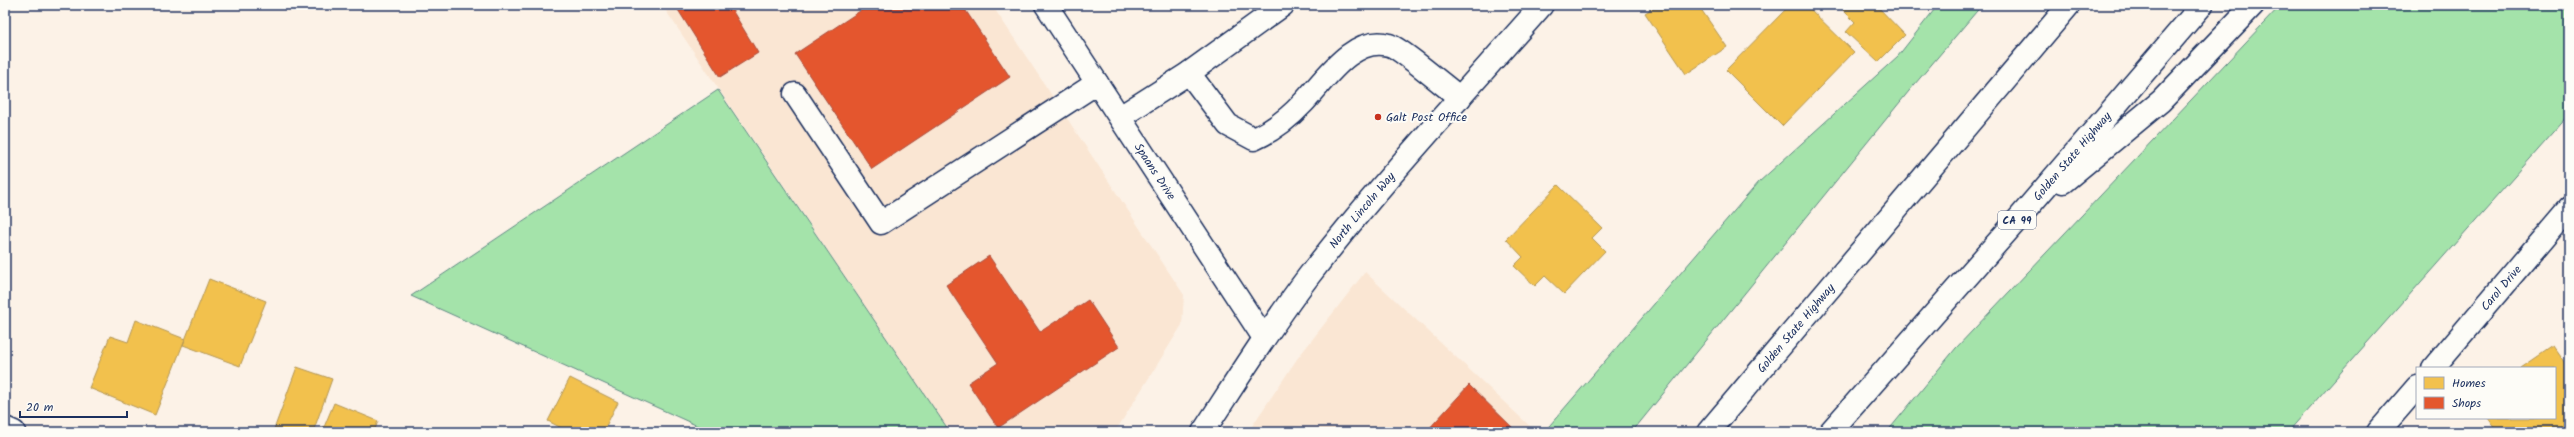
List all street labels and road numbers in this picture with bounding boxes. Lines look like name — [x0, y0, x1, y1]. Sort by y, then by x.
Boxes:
street label: Golden State Highway — [2029, 107, 2117, 205]
street label: Spaans Drive — [1129, 139, 1181, 205]
street label: North Lincoln Way — [1325, 168, 1400, 253]
road number: CA 99 — [1998, 211, 2036, 229]
street label: Carol Drive — [2476, 261, 2527, 315]
street label: Golden State Highway — [1753, 279, 1840, 377]

